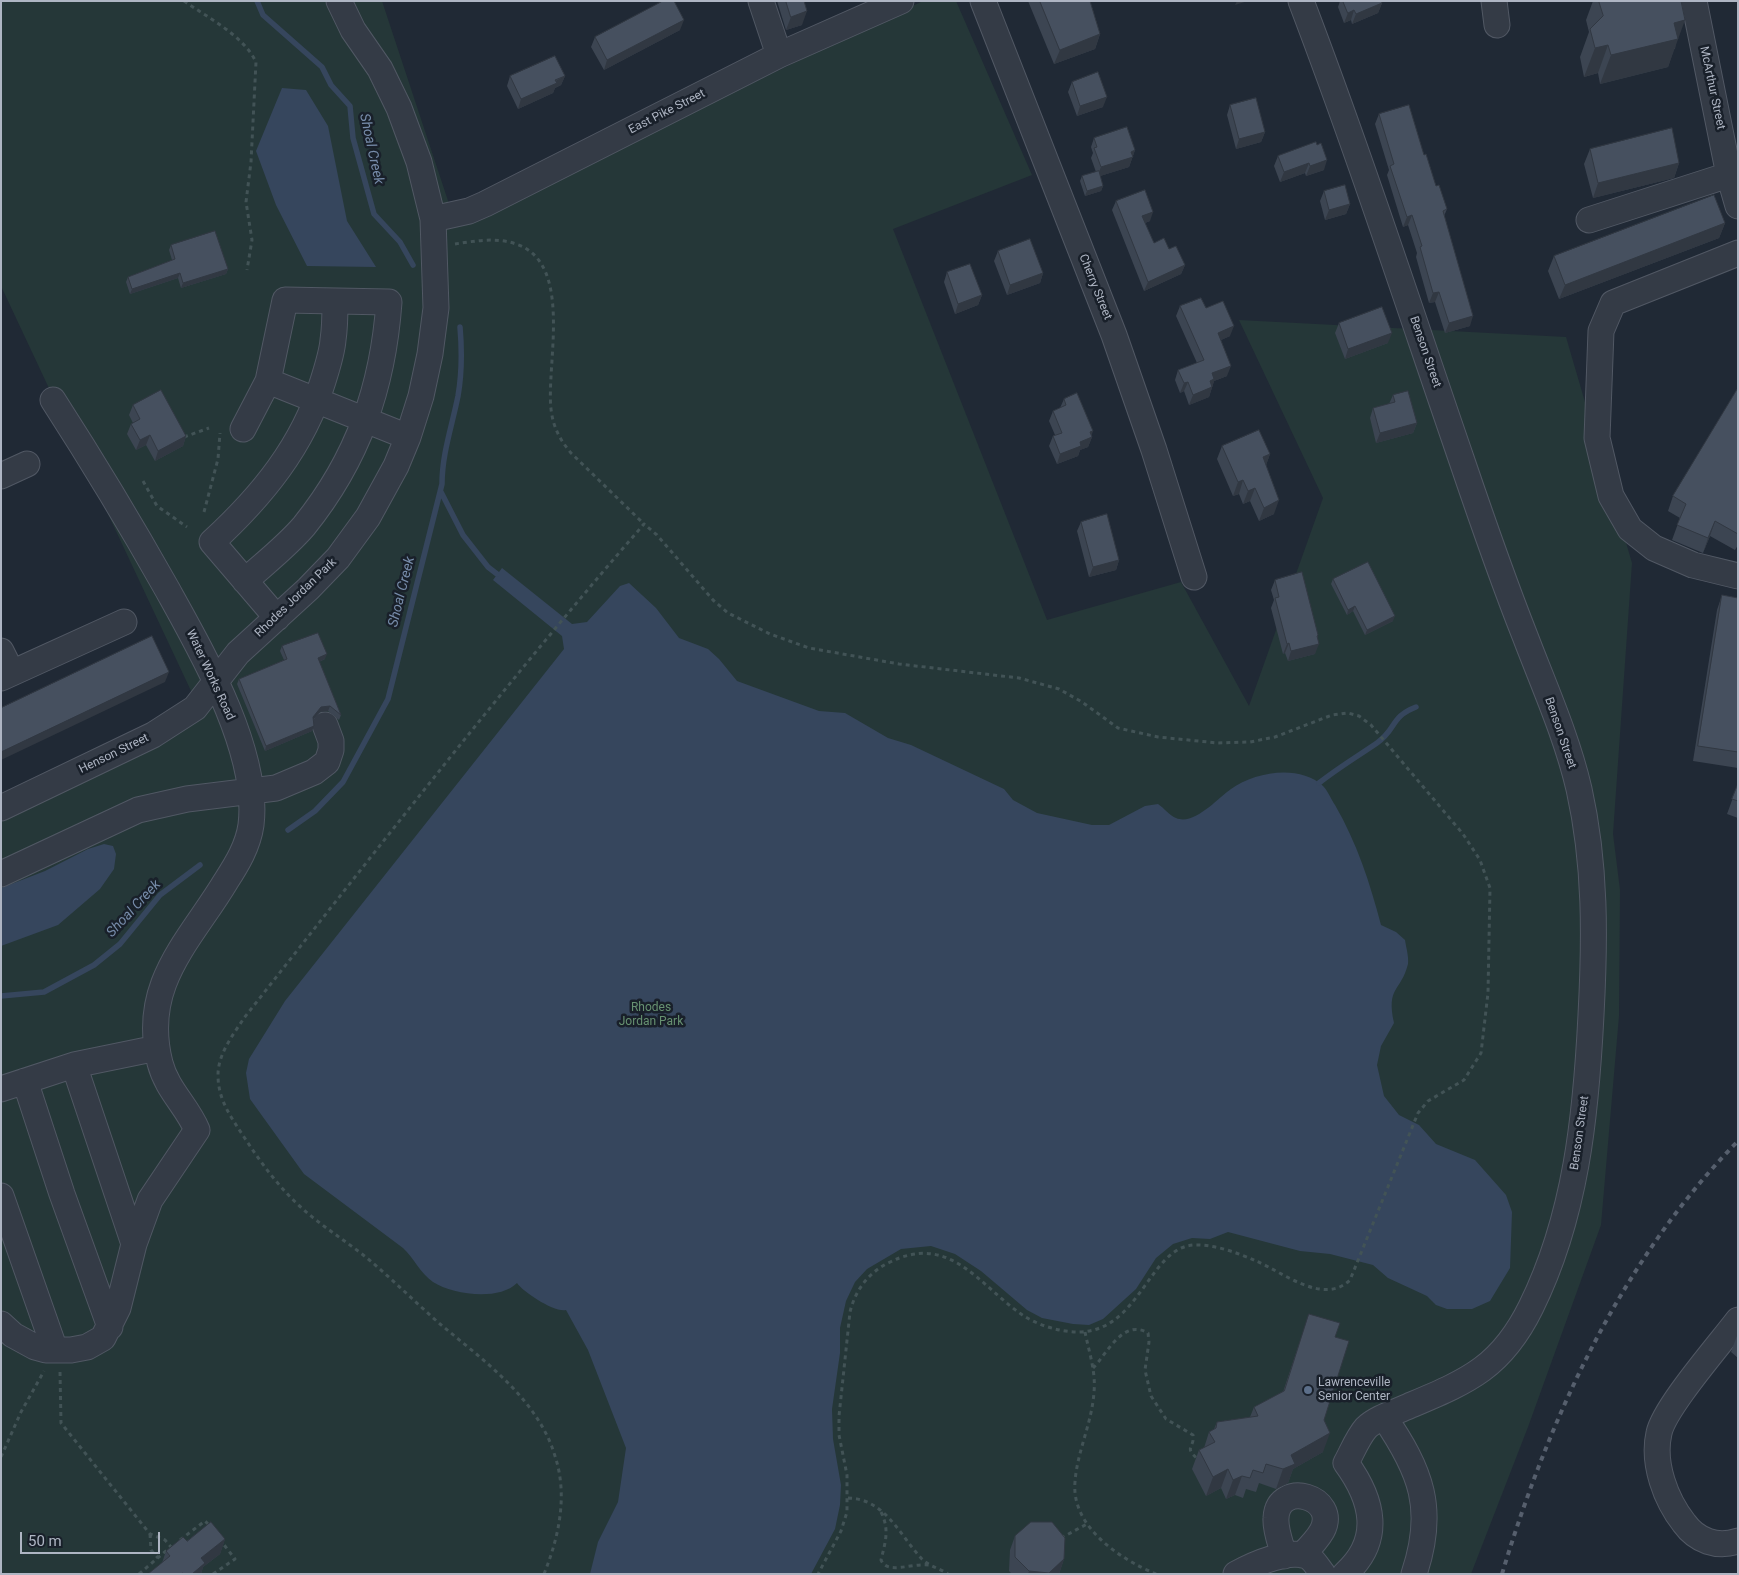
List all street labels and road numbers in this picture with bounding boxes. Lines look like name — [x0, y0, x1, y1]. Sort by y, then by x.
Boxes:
street label: McArthur Street — [1696, 45, 1728, 131]
street label: East Pike Street — [626, 87, 708, 137]
street label: Cherry Street — [1075, 252, 1115, 322]
street label: Benson Street — [1406, 314, 1444, 390]
street label: Rhodes Jordan Park — [252, 555, 340, 641]
street label: Water Works Road — [183, 627, 237, 723]
street label: Benson Street — [1541, 695, 1579, 771]
street label: Henson Street — [77, 731, 151, 777]
street label: Benson Street — [1568, 1095, 1592, 1171]

